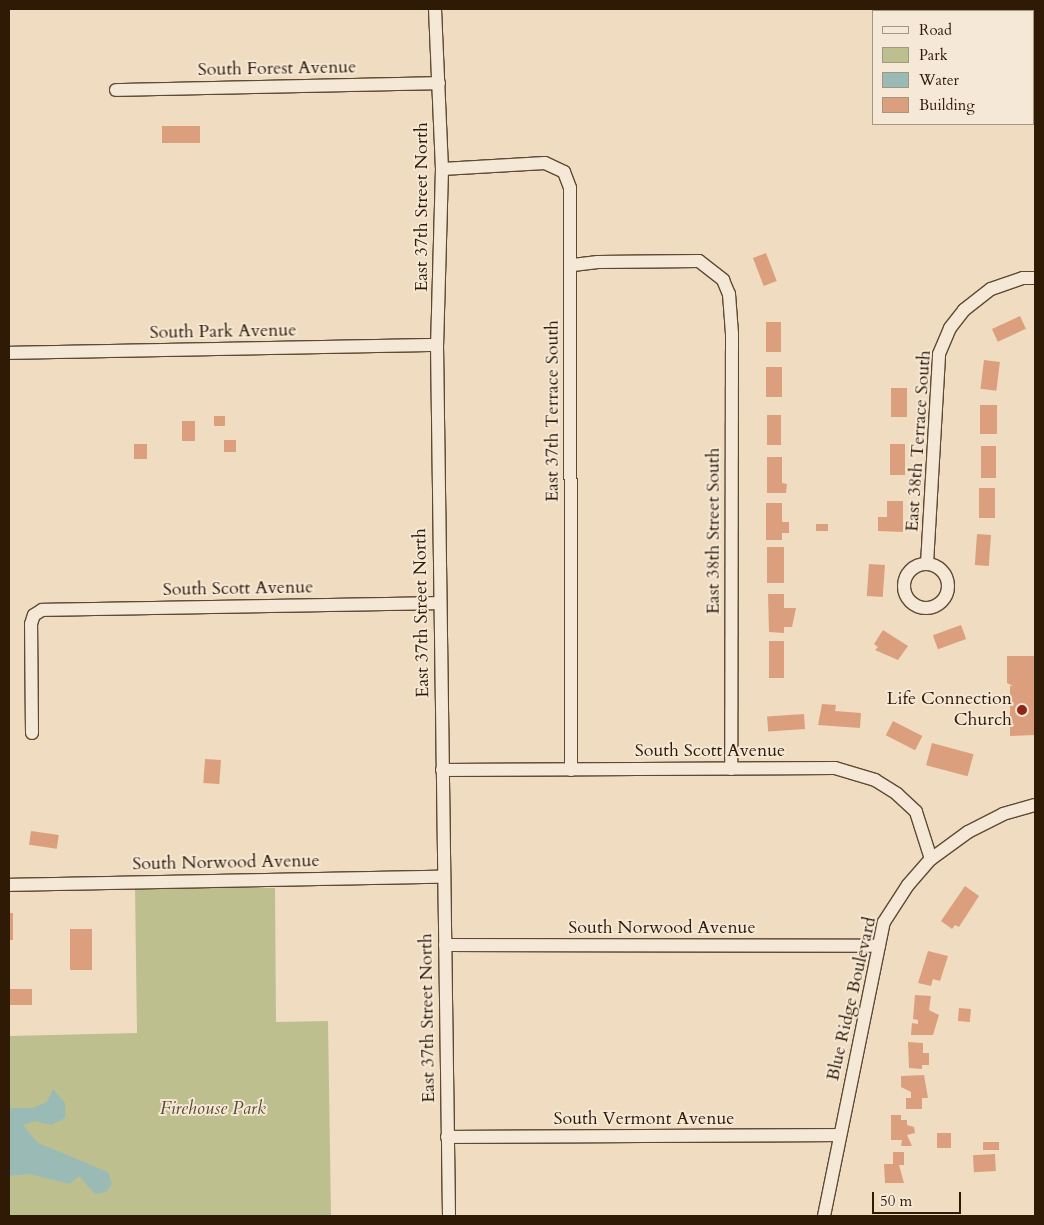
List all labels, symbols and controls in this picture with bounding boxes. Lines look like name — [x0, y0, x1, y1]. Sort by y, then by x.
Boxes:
legend — [872, 10, 1034, 125]
text: Road — [919, 20, 952, 40]
text: Park — [919, 45, 948, 65]
street label: South Forest Avenue — [197, 57, 357, 81]
text: Water — [919, 70, 959, 90]
text: Building — [919, 95, 975, 115]
street label: East 37th Street North — [411, 122, 433, 292]
street label: South Park Avenue — [149, 320, 297, 344]
street label: East 37th Terrace South — [542, 320, 564, 502]
street label: East 38th Terrace South — [902, 349, 936, 533]
street label: East 38th Street South — [703, 448, 725, 614]
street label: East 37th Street North — [410, 528, 434, 698]
street label: South Scott Avenue — [163, 577, 313, 601]
place label: Life Connection Church — [887, 689, 1012, 732]
marker: Life Connection Church — [1016, 704, 1028, 716]
street label: South Scott Avenue — [635, 740, 785, 762]
street label: South Norwood Avenue — [132, 851, 320, 875]
street label: Blue Ridge Boulevard — [823, 915, 881, 1083]
street label: South Norwood Avenue — [568, 917, 756, 939]
street label: East 37th Street North — [416, 933, 440, 1103]
park label: Firehouse Park — [160, 1098, 266, 1120]
street label: South Vermont Avenue — [553, 1108, 735, 1130]
scale bar — [874, 1182, 963, 1214]
text: 50 m — [880, 1191, 912, 1211]

